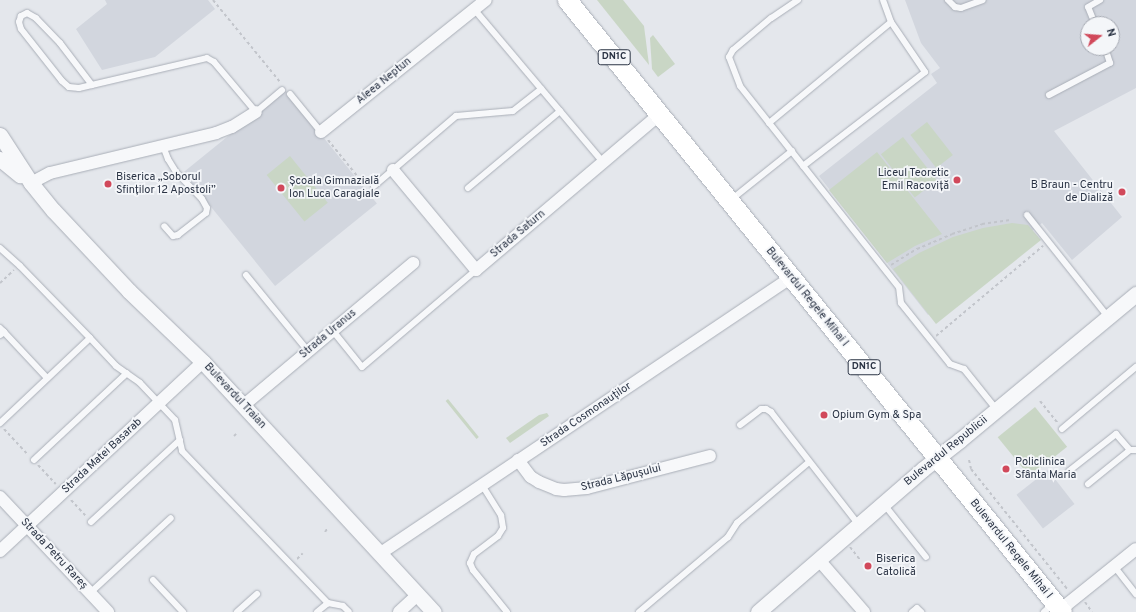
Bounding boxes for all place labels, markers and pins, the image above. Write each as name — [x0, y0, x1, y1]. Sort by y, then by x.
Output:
place label: Liceul Teoretic Emil Racoviță — [877, 167, 949, 193]
place label: Biserica „Soborul Sfinților 12 Apostoli” — [116, 171, 216, 197]
place label: Școala Gimnazială Ion Luca Caragiale — [289, 175, 380, 201]
marker: Liceul Teoretic Emil Racoviță — [952, 175, 962, 185]
marker: Biserica „Soborul Sfinților 12 Apostoli” — [103, 179, 113, 189]
place label: B Braun - Centru de Dializă — [1031, 179, 1113, 205]
marker: Școala Gimnazială Ion Luca Caragiale — [276, 183, 286, 193]
marker: B Braun - Centru de Dializă — [1116, 186, 1128, 198]
place label: Opium Gym & Spa — [832, 408, 921, 422]
marker: Opium Gym & Spa — [819, 410, 829, 420]
place label: Policlinica Sfânta Maria — [1015, 456, 1076, 482]
marker: Policlinica Sfânta Maria — [1000, 463, 1012, 475]
place label: Biserica Catolică — [876, 553, 916, 579]
marker: Biserica Catolică — [863, 561, 873, 571]

